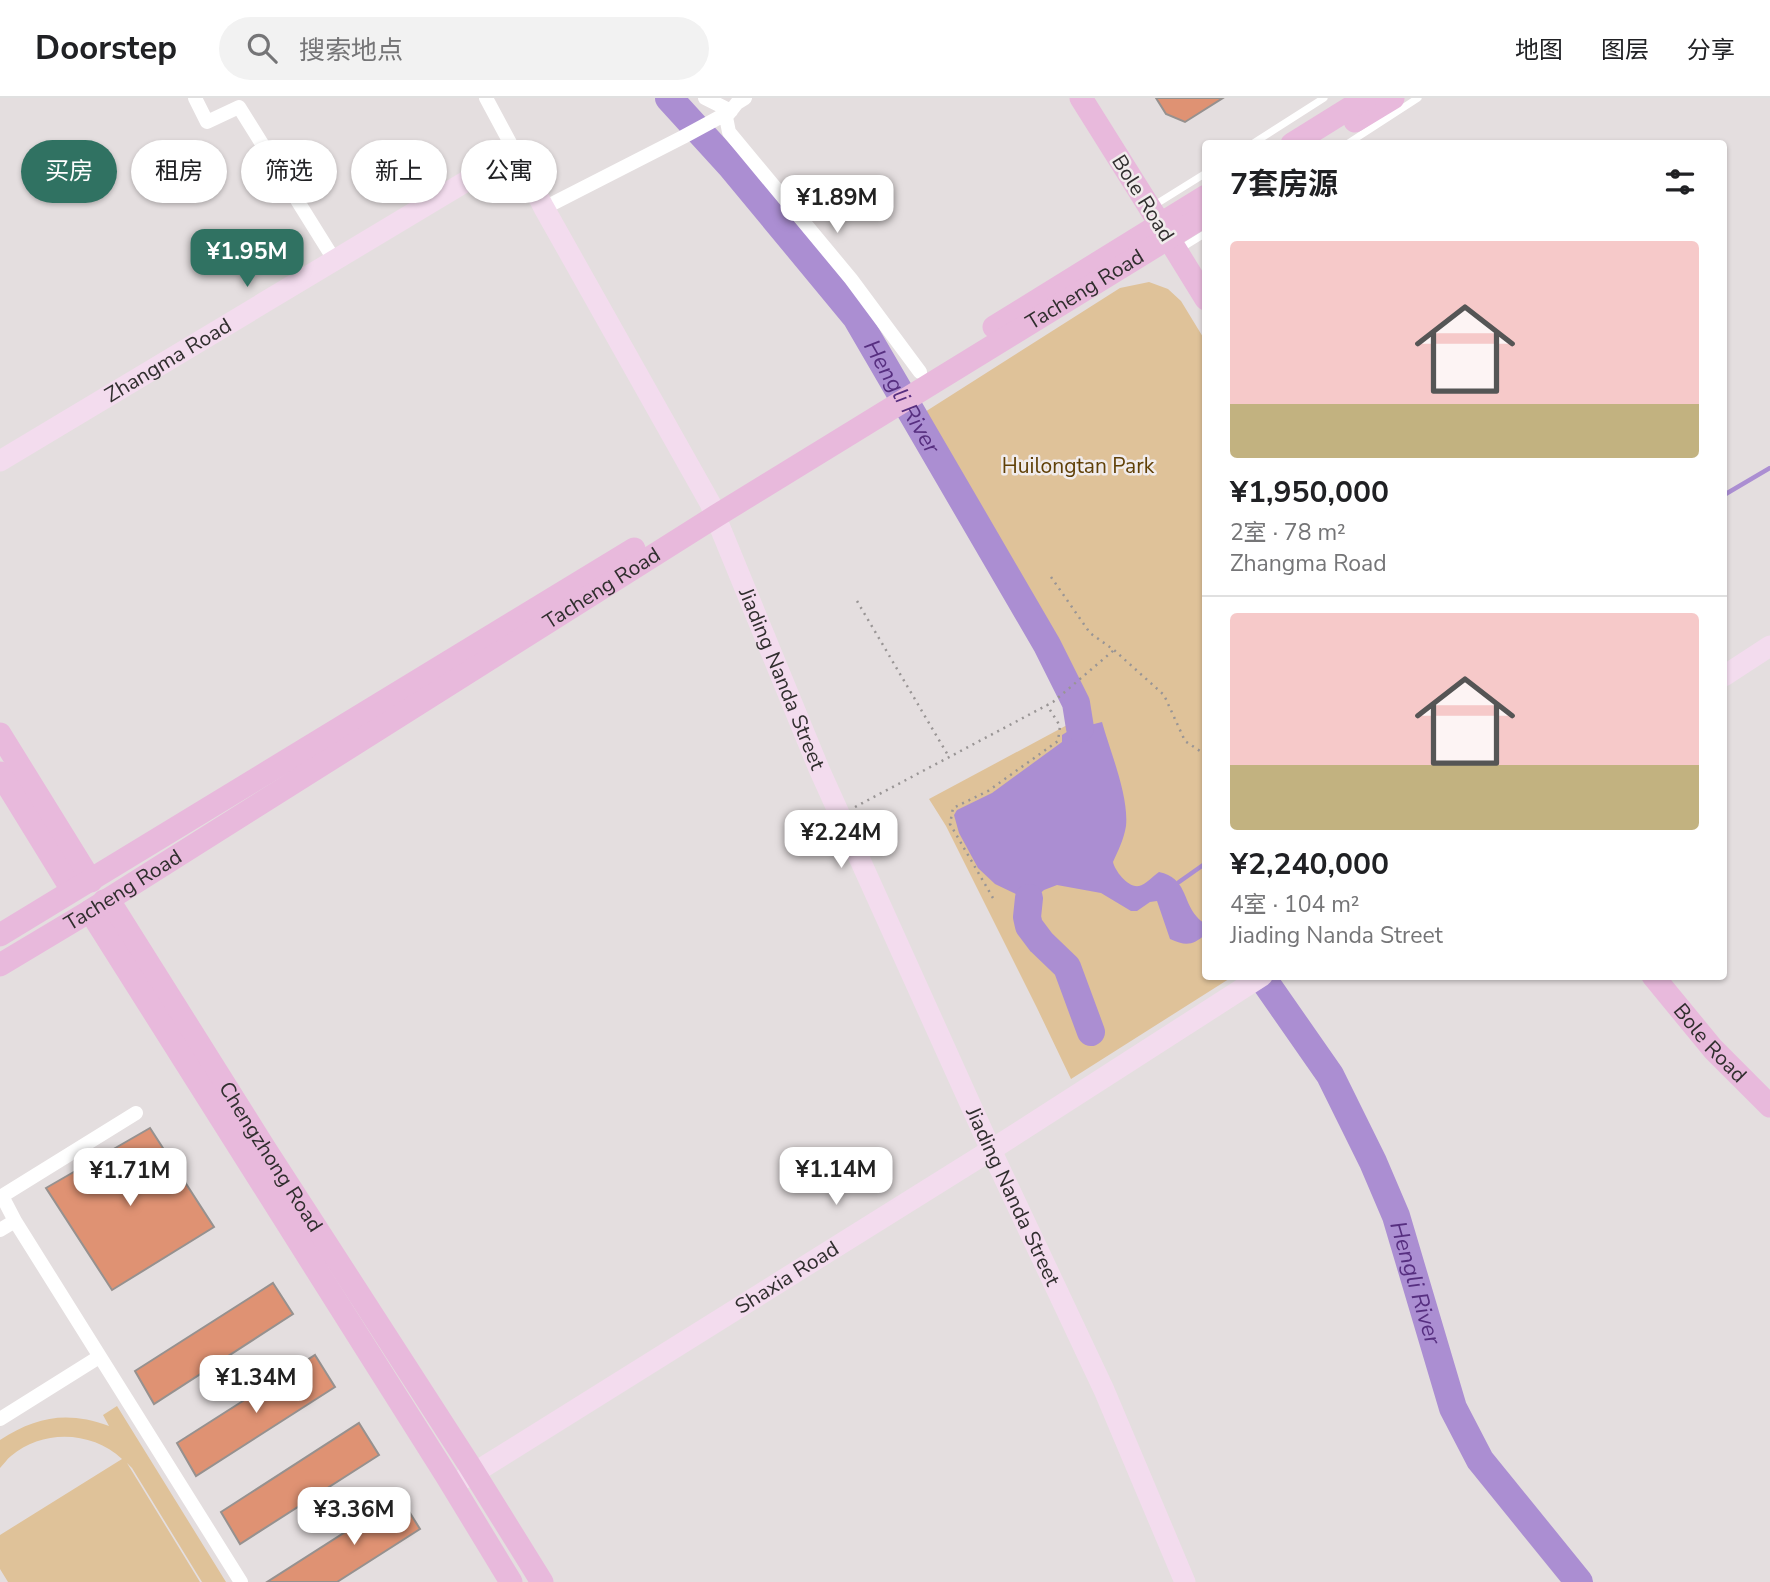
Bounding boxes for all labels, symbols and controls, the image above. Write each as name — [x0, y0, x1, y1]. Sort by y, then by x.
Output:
search box — [219, 17, 709, 80]
text: Doorstep — [35, 26, 177, 71]
icon: search — [243, 29, 281, 67]
text: 搜索地点 — [299, 33, 403, 68]
text: 地图 — [1515, 34, 1563, 66]
text: 图层 — [1601, 34, 1649, 66]
text: 分享 — [1687, 34, 1735, 66]
chip: 买房 — [21, 140, 117, 203]
chip: 租房 — [131, 140, 227, 203]
chip: 筛选 — [241, 140, 337, 203]
chip: 新上 — [351, 140, 447, 203]
chip: 公寓 — [461, 140, 557, 203]
street label: Bole Road — [1105, 149, 1181, 247]
icon: filters — [1661, 163, 1699, 201]
text: 7套房源 — [1230, 164, 1338, 205]
pin: ¥1.89M — [780, 176, 894, 235]
text: ¥1.89M — [797, 182, 877, 213]
pin: ¥1.95M — [190, 230, 304, 289]
text: ¥1.95M — [207, 236, 287, 267]
street label: Tacheng Road — [1021, 243, 1149, 336]
icon: home — [1402, 286, 1528, 412]
street label: Zhangma Road — [100, 311, 237, 409]
water label: Hengli River — [857, 334, 948, 460]
park label: Huilongtan Park — [1002, 452, 1155, 480]
text: ¥1,950,000 — [1230, 472, 1389, 513]
text: 2室 · 78 m² — [1230, 517, 1346, 548]
street label: Tacheng Road — [538, 541, 666, 636]
text: Zhangma Road — [1230, 548, 1387, 579]
street label: Jiading Nanda Street — [732, 583, 832, 775]
icon: home — [1402, 658, 1528, 784]
pin: ¥2.24M — [784, 810, 898, 870]
text: ¥2.24M — [801, 817, 881, 848]
street label: Tacheng Road — [59, 843, 187, 937]
text: ¥2,240,000 — [1230, 844, 1389, 885]
text: 4室 · 104 m² — [1230, 889, 1360, 920]
text: Jiading Nanda Street — [1230, 920, 1443, 951]
street label: Bole Road — [1667, 997, 1753, 1089]
street label: Chengzhong Road — [212, 1076, 329, 1237]
street label: Jiading Nanda Street — [959, 1102, 1067, 1291]
pin: ¥1.71M — [73, 1148, 187, 1208]
pin: ¥1.14M — [779, 1148, 893, 1207]
text: ¥1.14M — [796, 1154, 876, 1185]
text: ¥1.71M — [90, 1155, 170, 1186]
water label: Hengli River — [1383, 1217, 1449, 1349]
street label: Shaxia Road — [730, 1235, 844, 1320]
pin: ¥1.34M — [199, 1356, 313, 1415]
text: ¥1.34M — [216, 1362, 296, 1393]
pin: ¥3.36M — [297, 1488, 411, 1547]
text: ¥3.36M — [314, 1494, 394, 1525]

